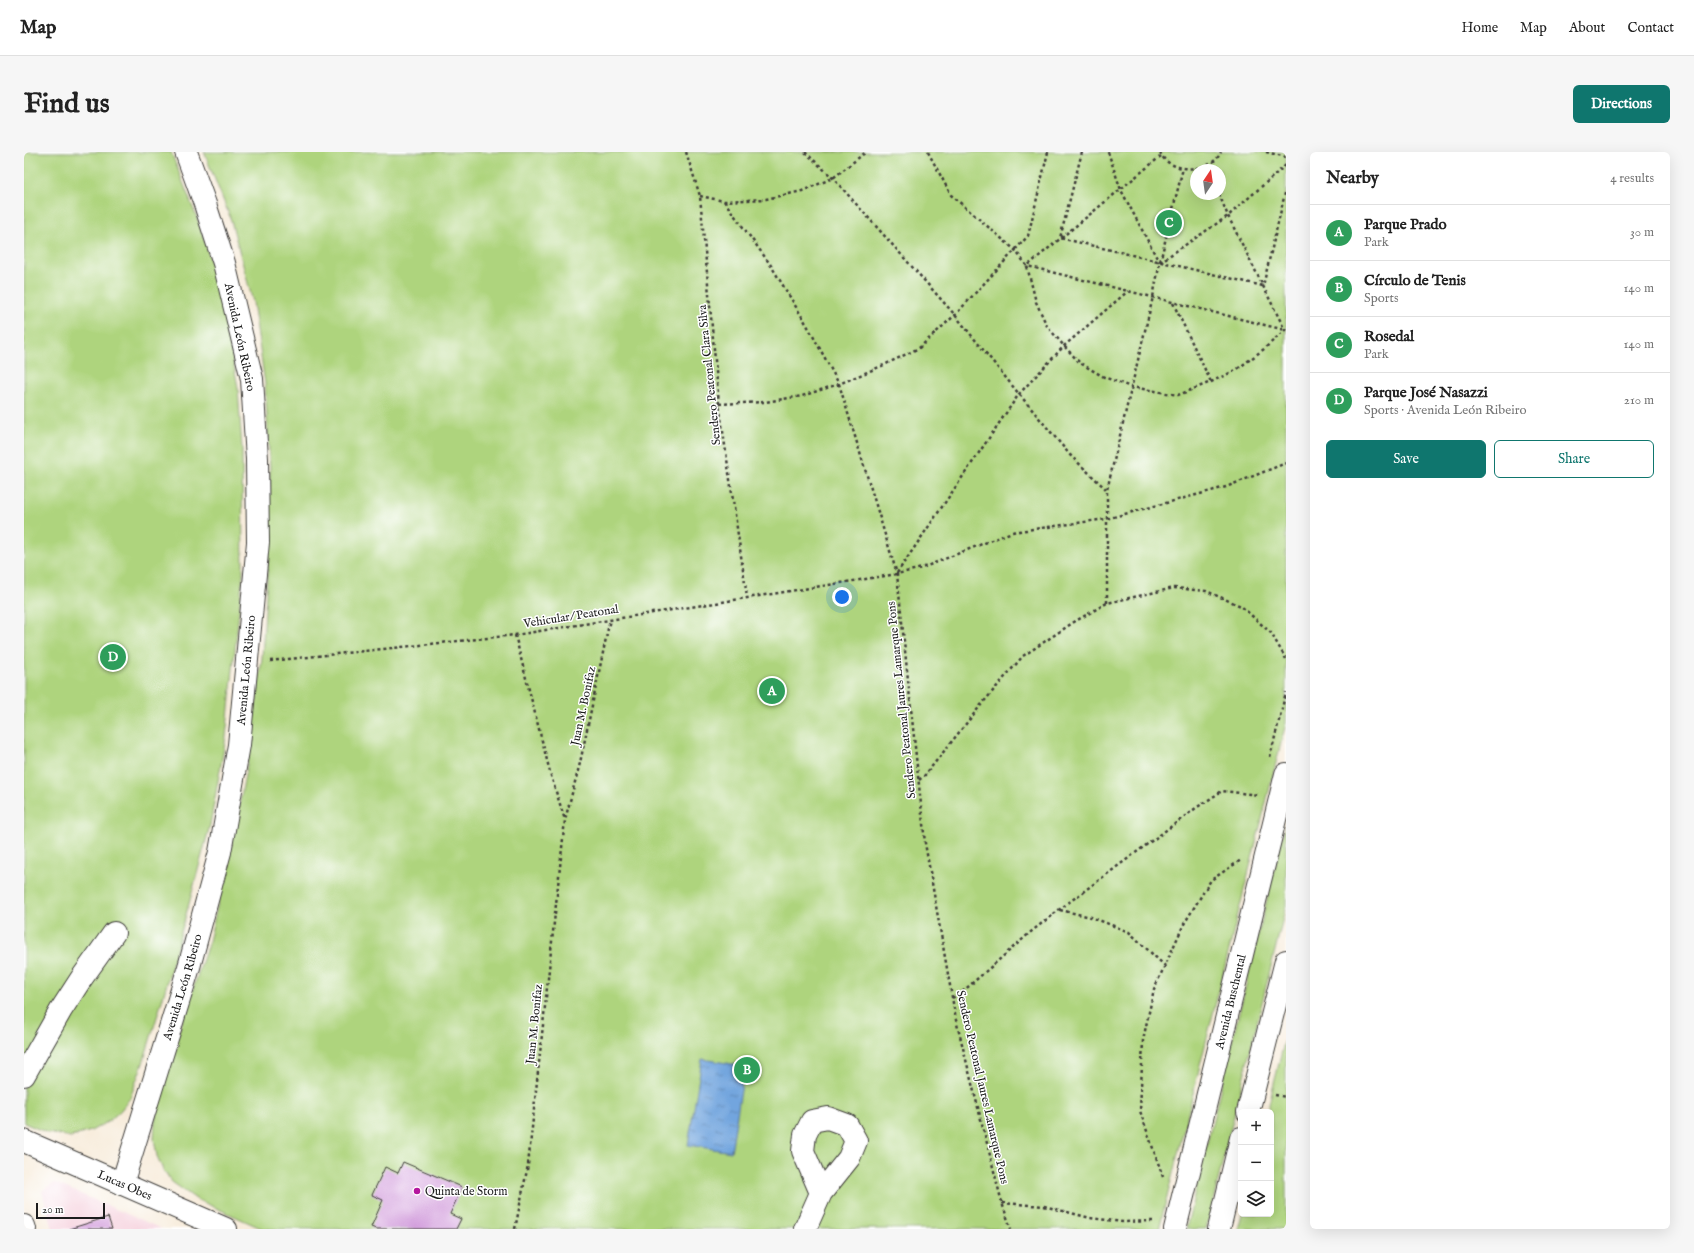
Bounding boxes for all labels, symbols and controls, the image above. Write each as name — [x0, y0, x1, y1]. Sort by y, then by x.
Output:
text: Map — [20, 16, 56, 40]
text: Home — [1462, 19, 1498, 37]
text: Map — [1520, 19, 1547, 37]
text: About — [1569, 19, 1605, 37]
text: Contact — [1627, 19, 1674, 37]
button: Directions — [1573, 85, 1670, 123]
text: Find us — [24, 87, 110, 122]
north arrow — [1190, 164, 1226, 200]
text: Nearby — [1326, 168, 1379, 189]
text: 4 results — [1610, 170, 1654, 187]
pin: C — [1156, 208, 1182, 238]
text: Parque Prado — [1364, 215, 1447, 234]
text: A — [1335, 224, 1343, 241]
text: 30 m — [1630, 224, 1654, 241]
text: Park — [1364, 234, 1389, 251]
text: Círculo de Tenis — [1364, 271, 1466, 290]
text: B — [1335, 280, 1343, 297]
text: 140 m — [1624, 280, 1654, 297]
street label: Avenida León Ribeiro — [221, 281, 258, 393]
text: Sports — [1364, 290, 1399, 307]
street label: Sendero Peatonal Clara Silva — [695, 303, 724, 446]
text: Rosedal — [1364, 327, 1414, 346]
text: C — [1334, 336, 1344, 353]
text: 140 m — [1624, 336, 1654, 353]
text: Park — [1364, 346, 1389, 363]
text: Parque José Nasazzi — [1364, 383, 1488, 402]
text: D — [1334, 392, 1344, 409]
text: 210 m — [1624, 392, 1654, 409]
text: Sports · Avenida León Ribeiro — [1364, 402, 1526, 419]
button: Save — [1326, 440, 1486, 478]
button: Share — [1494, 440, 1654, 478]
your location — [832, 587, 852, 607]
street label: Sendero Peatonal Jaures Lamarque Pons — [884, 600, 920, 799]
street label: Vehicular/ Peatonal — [521, 601, 620, 632]
street label: Avenida León Ribeiro — [234, 614, 259, 727]
pin: D — [100, 642, 126, 672]
street label: Juan M. Bonifaz — [567, 665, 600, 749]
pin: A — [759, 676, 785, 706]
street label: Avenida León Ribeiro — [160, 932, 206, 1043]
street label: Avenida Buschental — [1212, 952, 1250, 1052]
street label: Juan M. Bonifaz — [523, 983, 547, 1067]
street label: Sendero Peatonal Jaures Lamarque Pons — [952, 989, 1012, 1186]
pin: B — [734, 1055, 760, 1085]
map controls — [1238, 1109, 1274, 1217]
button: + — [1238, 1109, 1274, 1145]
button: − — [1238, 1145, 1274, 1181]
street label: Lucas Obes — [95, 1167, 154, 1204]
button: layers — [1238, 1181, 1274, 1217]
place label: Quinta de Storm — [425, 1184, 507, 1199]
marker: Quinta de Storm — [412, 1186, 422, 1196]
scale bar — [36, 1201, 105, 1220]
text: 20 m — [42, 1203, 63, 1217]

